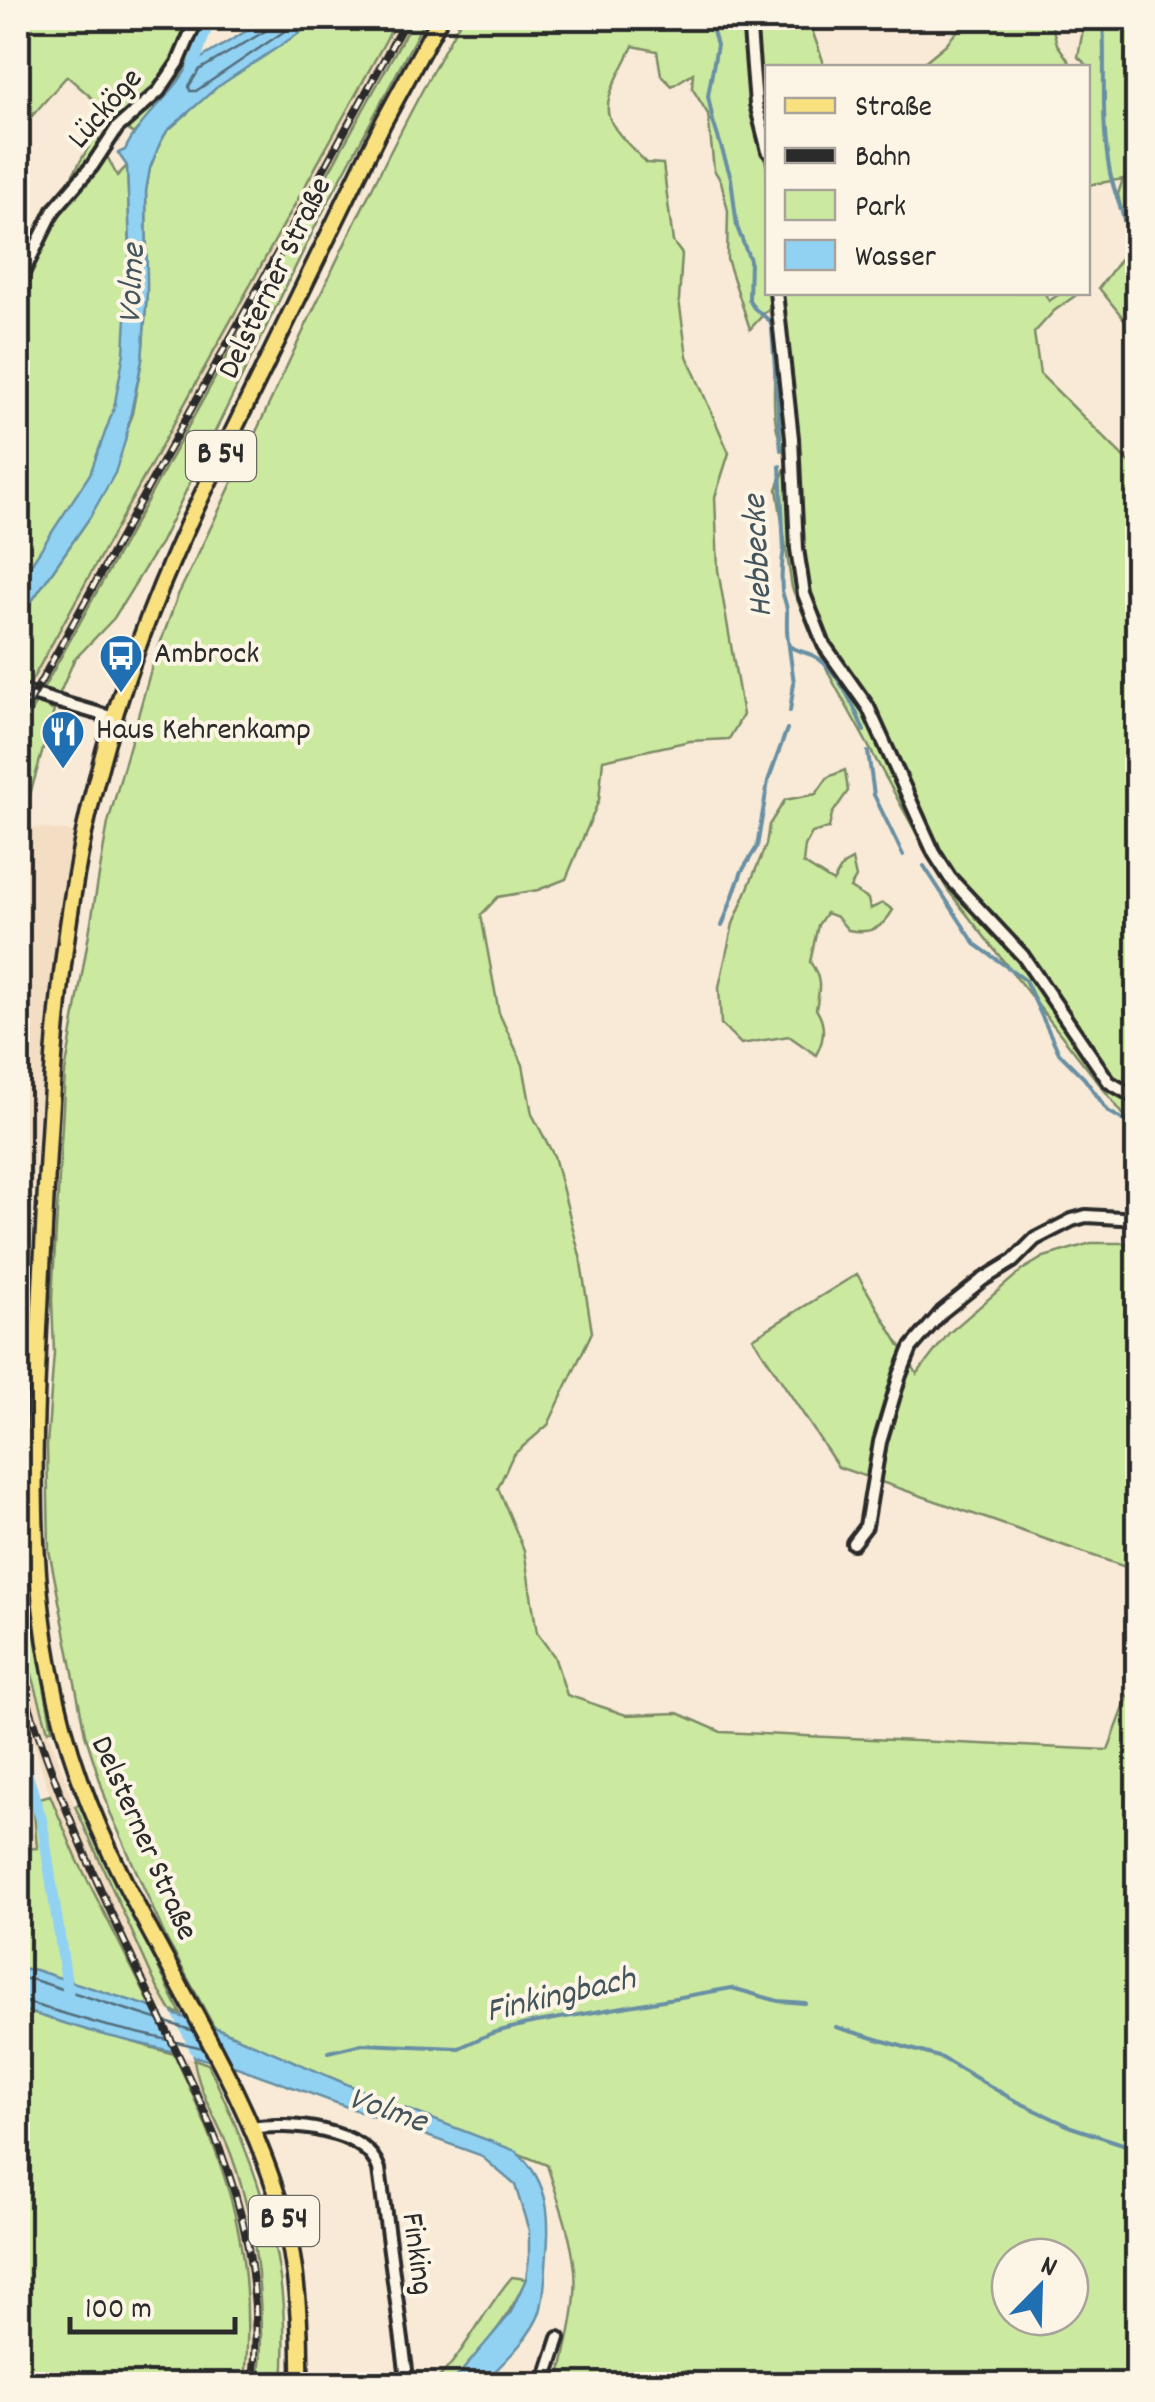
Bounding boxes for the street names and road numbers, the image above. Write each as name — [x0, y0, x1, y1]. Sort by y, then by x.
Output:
street label: Lücköge — [58, 59, 156, 161]
street label: Delsterner Straße — [208, 170, 346, 388]
road number: B 54 — [186, 431, 256, 481]
street label: Delsterner Straße — [76, 1729, 208, 1949]
road number: B 54 — [249, 2196, 319, 2246]
street label: Finking — [386, 2210, 444, 2298]

